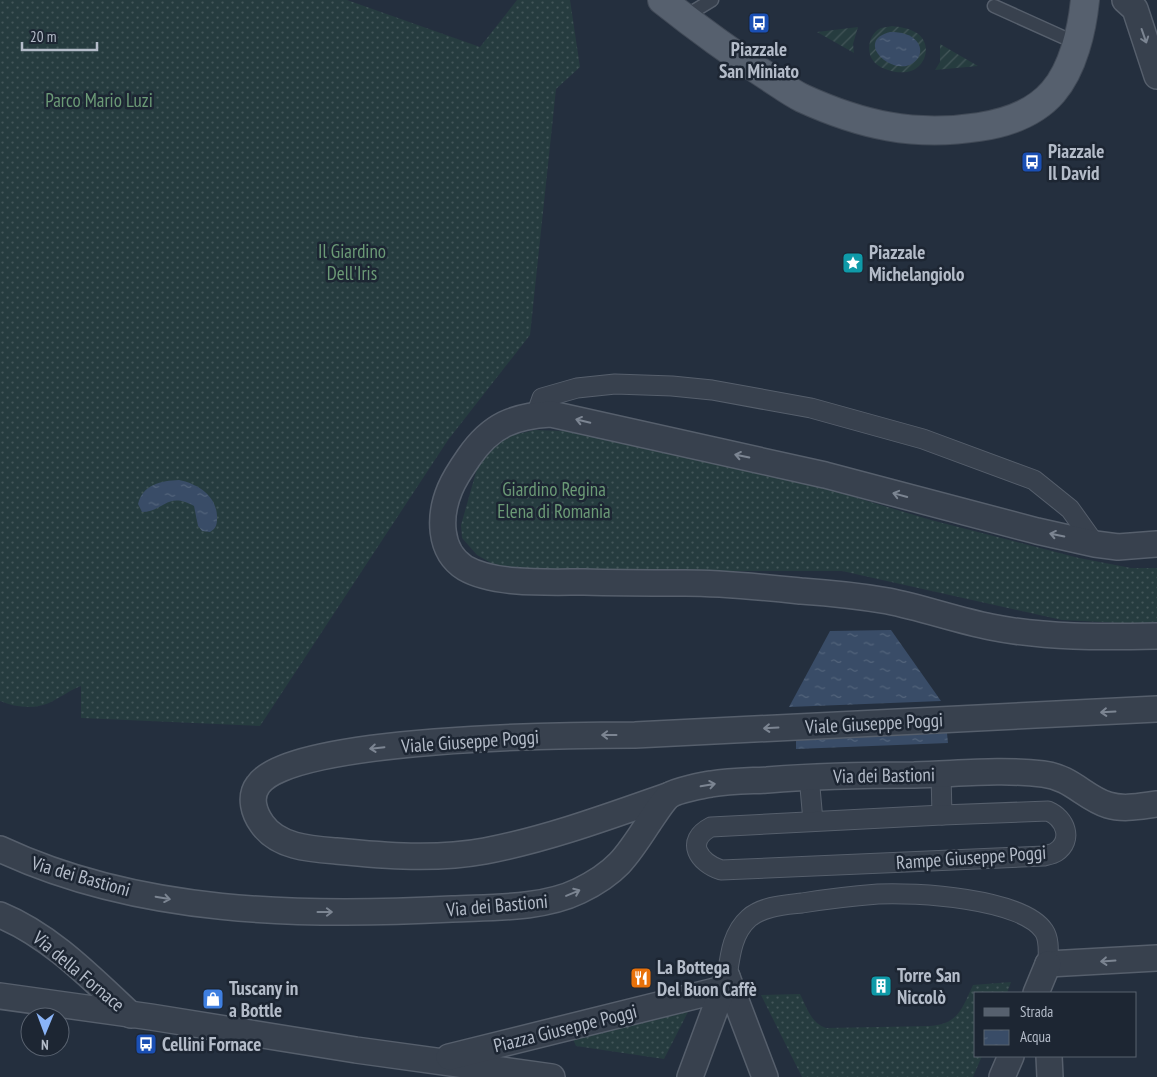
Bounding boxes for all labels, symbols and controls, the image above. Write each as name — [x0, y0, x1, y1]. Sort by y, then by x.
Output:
bus stop icon: Piazzale San Miniato — [747, 11, 771, 35]
scale bar — [22, 20, 98, 52]
text: 20 m — [30, 27, 56, 46]
one-way arrow — [1140, 28, 1149, 43]
place label: Piazzale San Miniato — [719, 37, 799, 83]
park label: Parco Mario Luzi — [45, 88, 153, 112]
place label: Piazzale Il David — [1048, 139, 1104, 185]
bus stop icon: Piazzale Il David — [1020, 150, 1044, 174]
park label: Il Giardino Dell'Iris — [318, 239, 386, 285]
place label: Piazzale Michelangiolo — [869, 240, 964, 286]
place icon: Piazzale Michelangiolo — [841, 251, 865, 275]
one-way arrow — [576, 416, 592, 425]
one-way arrow — [734, 451, 750, 460]
park label: Giardino Regina Elena di Romania — [497, 477, 611, 523]
one-way arrow — [892, 489, 908, 499]
one-way arrow — [1049, 530, 1065, 539]
street label: Viale Giuseppe Poggi — [803, 707, 944, 739]
one-way arrow — [1101, 707, 1117, 716]
street label: Viale Giuseppe Poggi — [399, 724, 540, 758]
one-way arrow — [763, 724, 779, 733]
one-way arrow — [601, 730, 618, 740]
one-way arrow — [369, 743, 385, 753]
street label: Via dei Bastioni — [832, 762, 935, 788]
one-way arrow — [699, 779, 715, 789]
street label: Rampe Giuseppe Poggi — [895, 840, 1047, 874]
street label: Via dei Bastioni — [28, 850, 133, 902]
one-way arrow — [565, 888, 580, 898]
street label: Via dei Bastioni — [444, 889, 549, 921]
one-way arrow — [155, 893, 171, 903]
one-way arrow — [316, 907, 333, 917]
street label: Via della Fornace — [27, 925, 130, 1016]
place label: La Bottega Del Buon Caffè — [657, 955, 757, 1001]
one-way arrow — [1101, 957, 1117, 966]
place label: Torre San Niccolò — [897, 963, 960, 1009]
restaurant icon: La Bottega Del Buon Caffè — [629, 966, 653, 990]
building icon: Torre San Niccolò — [869, 974, 893, 998]
place label: Tuscany in a Bottle — [229, 976, 298, 1022]
shop icon: Tuscany in a Bottle — [201, 987, 225, 1011]
legend — [974, 992, 1137, 1057]
street label: Piazza Giuseppe Poggi — [491, 999, 639, 1057]
text: Strada — [1020, 1002, 1053, 1021]
north arrow — [20, 1007, 70, 1057]
text: Acqua — [1020, 1027, 1051, 1046]
bus stop icon: Cellini Fornace — [134, 1032, 158, 1056]
place label: Cellini Fornace — [162, 1032, 261, 1056]
text: N — [41, 1036, 49, 1054]

